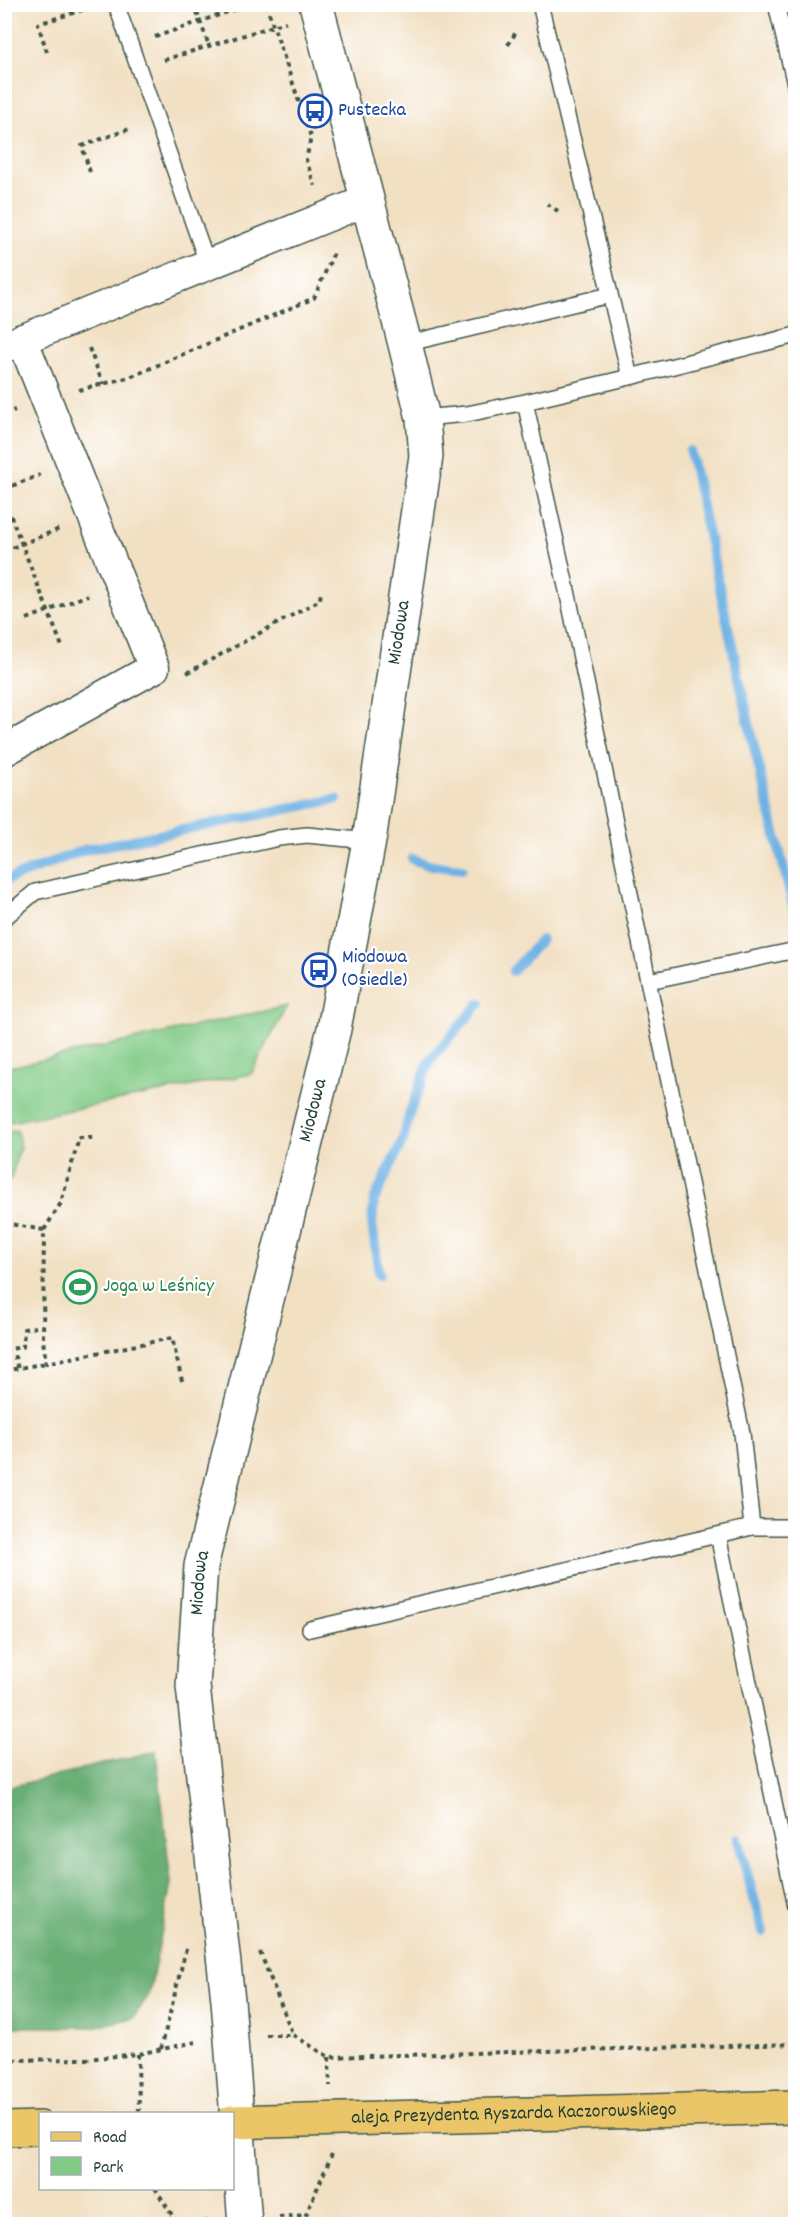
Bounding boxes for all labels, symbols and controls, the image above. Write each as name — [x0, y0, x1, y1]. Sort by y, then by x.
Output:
bus stop icon: Pustecka — [297, 93, 333, 129]
place label: Pustecka — [338, 97, 407, 125]
street label: Miodowa — [381, 598, 419, 667]
place label: Miodowa (Osiedle) — [342, 944, 407, 995]
bus stop icon: Miodowa (Osiedle) — [301, 952, 337, 988]
street label: Miodowa — [292, 1075, 335, 1145]
sports icon: Joga w Leśnicy — [62, 1269, 98, 1305]
place label: Joga w Leśnicy — [103, 1273, 215, 1301]
street label: Miodowa — [184, 1547, 218, 1616]
street label: aleja Prezydenta Ryszarda Kaczorowskiego — [351, 2096, 677, 2133]
legend — [39, 2112, 234, 2190]
text: Road — [93, 2126, 127, 2151]
text: Park — [93, 2156, 124, 2181]

